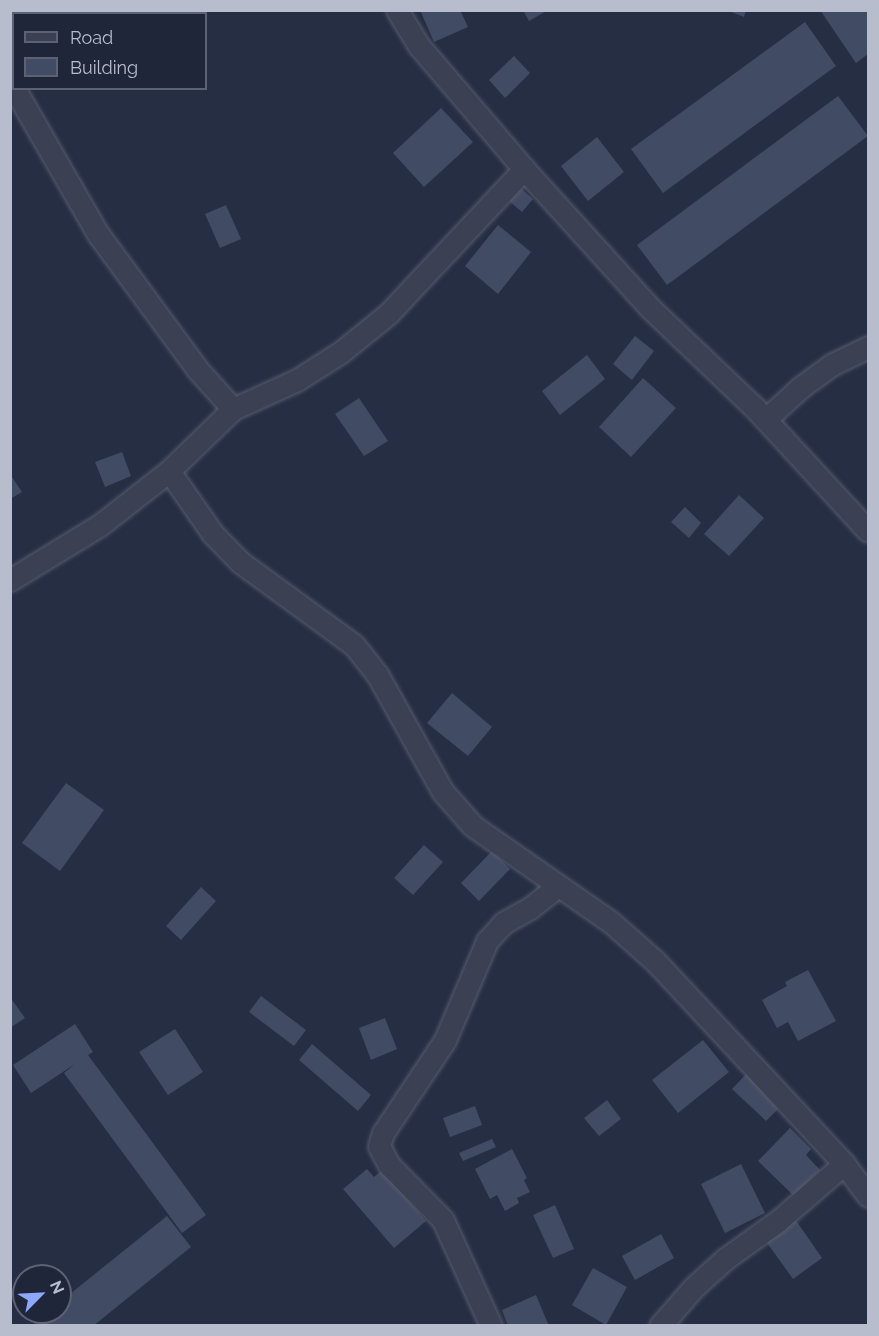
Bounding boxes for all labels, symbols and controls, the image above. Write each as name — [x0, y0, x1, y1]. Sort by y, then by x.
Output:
legend — [12, 12, 207, 90]
text: Road — [70, 27, 113, 48]
text: Building — [70, 57, 138, 78]
north arrow — [12, 1264, 72, 1324]
text: N — [46, 1278, 68, 1297]

